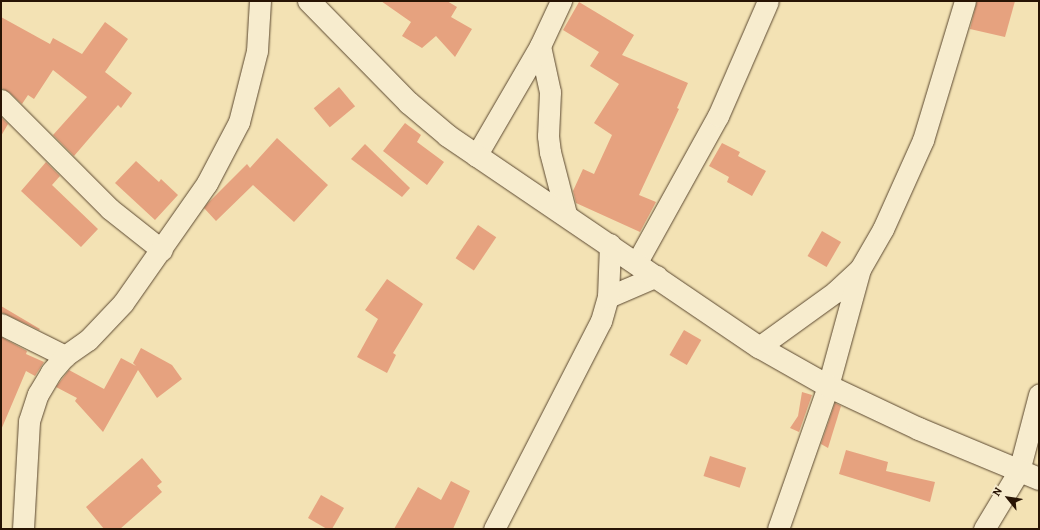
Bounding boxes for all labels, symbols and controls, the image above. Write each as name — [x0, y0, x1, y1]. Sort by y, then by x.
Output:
north arrow — [988, 478, 1028, 518]
text: N — [989, 485, 1006, 499]

